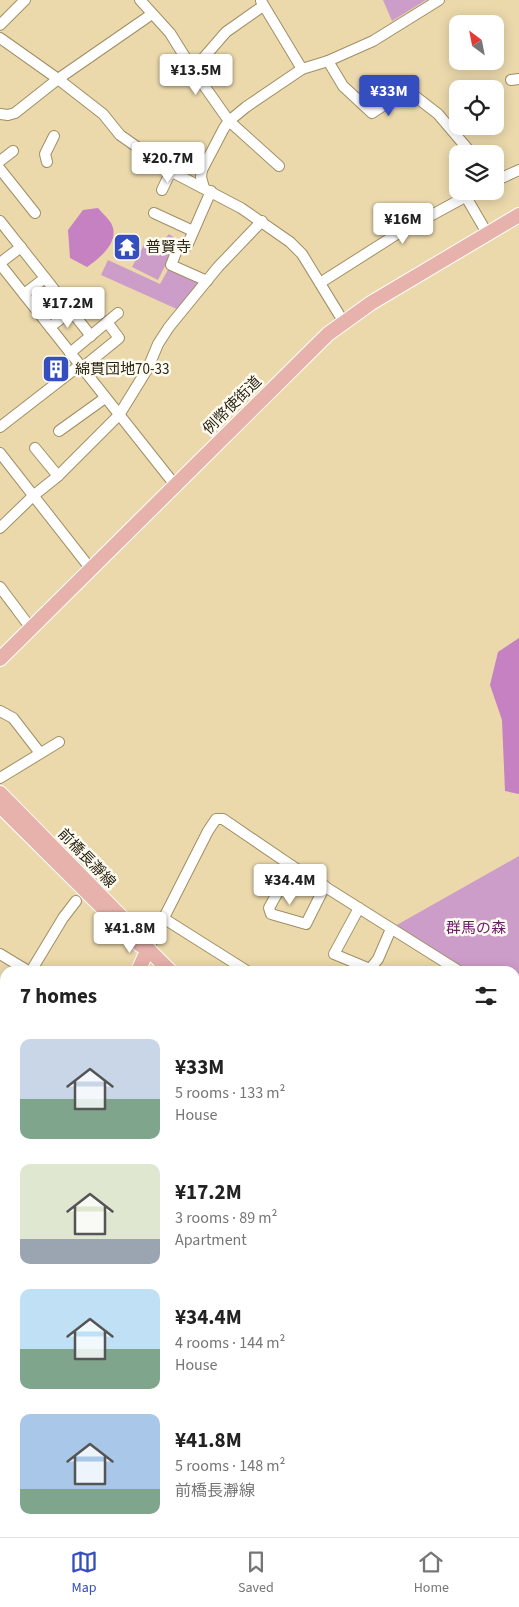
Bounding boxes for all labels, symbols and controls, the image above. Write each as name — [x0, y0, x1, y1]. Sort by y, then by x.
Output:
north arrow — [449, 15, 504, 70]
map controls — [449, 15, 504, 200]
pin: ¥13.5M — [155, 54, 237, 96]
text: ¥13.5M — [171, 59, 221, 81]
pin: ¥33M — [359, 74, 419, 117]
text: ¥33M — [370, 80, 408, 102]
button: locate — [449, 80, 504, 135]
pin: ¥20.7M — [127, 142, 209, 184]
button: layers — [449, 145, 504, 200]
text: ¥20.7M — [143, 147, 193, 169]
pin: ¥16M — [373, 202, 433, 245]
text: ¥16M — [384, 208, 422, 230]
temple icon: 普賢寺 — [112, 232, 142, 262]
place label: 普賢寺 — [146, 237, 191, 258]
pin: ¥17.2M — [27, 286, 109, 329]
text: ¥17.2M — [43, 292, 93, 314]
building icon: 綿貫団地70-33 — [41, 354, 71, 384]
place label: 綿貫団地70-33 — [75, 359, 170, 380]
street label: 例幣使街道 — [198, 371, 266, 439]
street label: 前橋長瀞線 — [53, 824, 120, 893]
pin: ¥34.4M — [249, 864, 331, 906]
text: ¥34.4M — [265, 869, 315, 891]
pin: ¥41.8M — [89, 912, 171, 954]
text: ¥41.8M — [105, 917, 155, 939]
park label: 群馬の森 — [446, 918, 506, 939]
text: 7 homes — [20, 981, 97, 1011]
icon: filters — [472, 982, 500, 1010]
text: ¥33M — [175, 1052, 224, 1082]
icon: home — [60, 1059, 120, 1119]
text: 5 rooms · 133 m² — [175, 1082, 285, 1104]
text: House — [175, 1104, 217, 1126]
text: ¥17.2M — [175, 1177, 242, 1207]
icon: home — [60, 1184, 120, 1244]
text: 3 rooms · 89 m² — [175, 1207, 277, 1229]
text: Apartment — [175, 1229, 247, 1251]
text: ¥34.4M — [175, 1302, 242, 1332]
icon: home — [60, 1309, 120, 1369]
text: 4 rooms · 144 m² — [175, 1332, 285, 1354]
text: House — [175, 1354, 217, 1376]
text: ¥41.8M — [175, 1425, 242, 1455]
icon: home — [60, 1434, 120, 1494]
text: 5 rooms · 148 m² — [175, 1455, 285, 1477]
text: 前橋長瀞線 — [175, 1480, 255, 1502]
tab: Map — [70, 1548, 98, 1598]
tab: Saved — [238, 1548, 274, 1598]
tab: Home — [414, 1548, 449, 1598]

